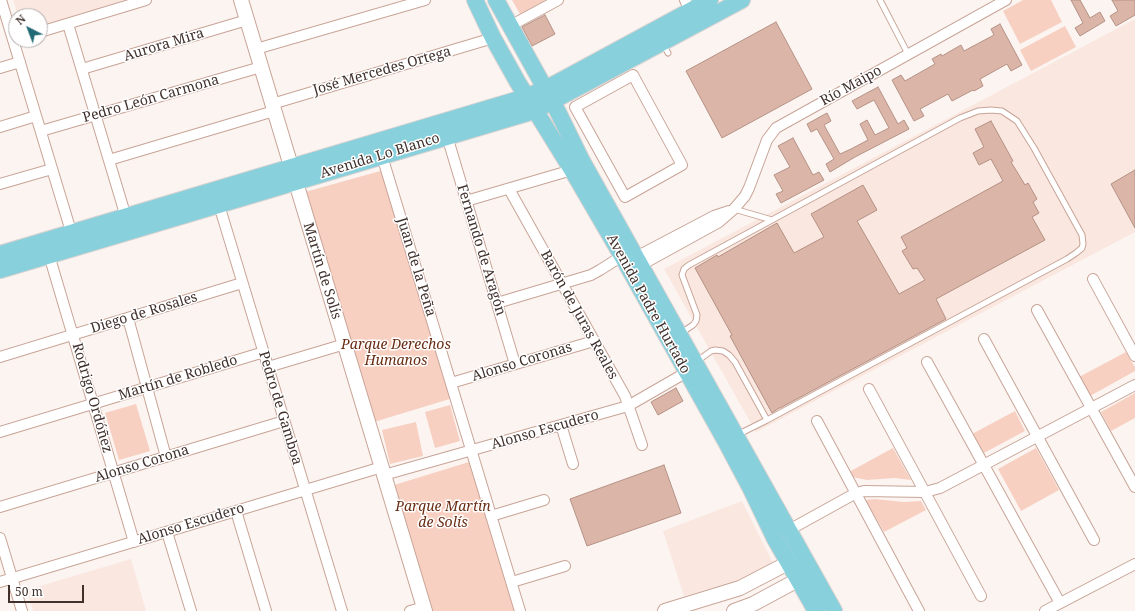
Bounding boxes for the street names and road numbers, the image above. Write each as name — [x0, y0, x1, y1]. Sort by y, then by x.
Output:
street label: Aurora Mira — [122, 25, 206, 65]
street label: José Mercedes Ortega — [311, 43, 453, 99]
street label: Río Maipo — [817, 62, 885, 110]
street label: Pedro León Carmona — [81, 71, 221, 127]
street label: Avenida Lo Blanco — [318, 130, 442, 182]
street label: Fernando de Aragón — [453, 182, 509, 318]
street label: Juan de la Peña — [393, 215, 439, 319]
street label: Martín de Solís — [299, 221, 345, 321]
street label: Avenida Padre Hurtado — [603, 231, 693, 377]
street label: Barón de Juras Reales — [537, 248, 621, 382]
street label: Diego de Rosales — [89, 289, 199, 337]
street label: Alonso Coronas — [470, 339, 574, 385]
street label: Rodrigo Ordóñez — [68, 341, 116, 455]
street label: Pedro de Gamboa — [255, 349, 305, 467]
street label: Martín de Robledo — [116, 352, 240, 404]
street label: Alonso Escudero — [489, 407, 601, 453]
street label: Alonso Corona — [93, 442, 191, 486]
street label: Alonso Escudero — [136, 500, 246, 548]

